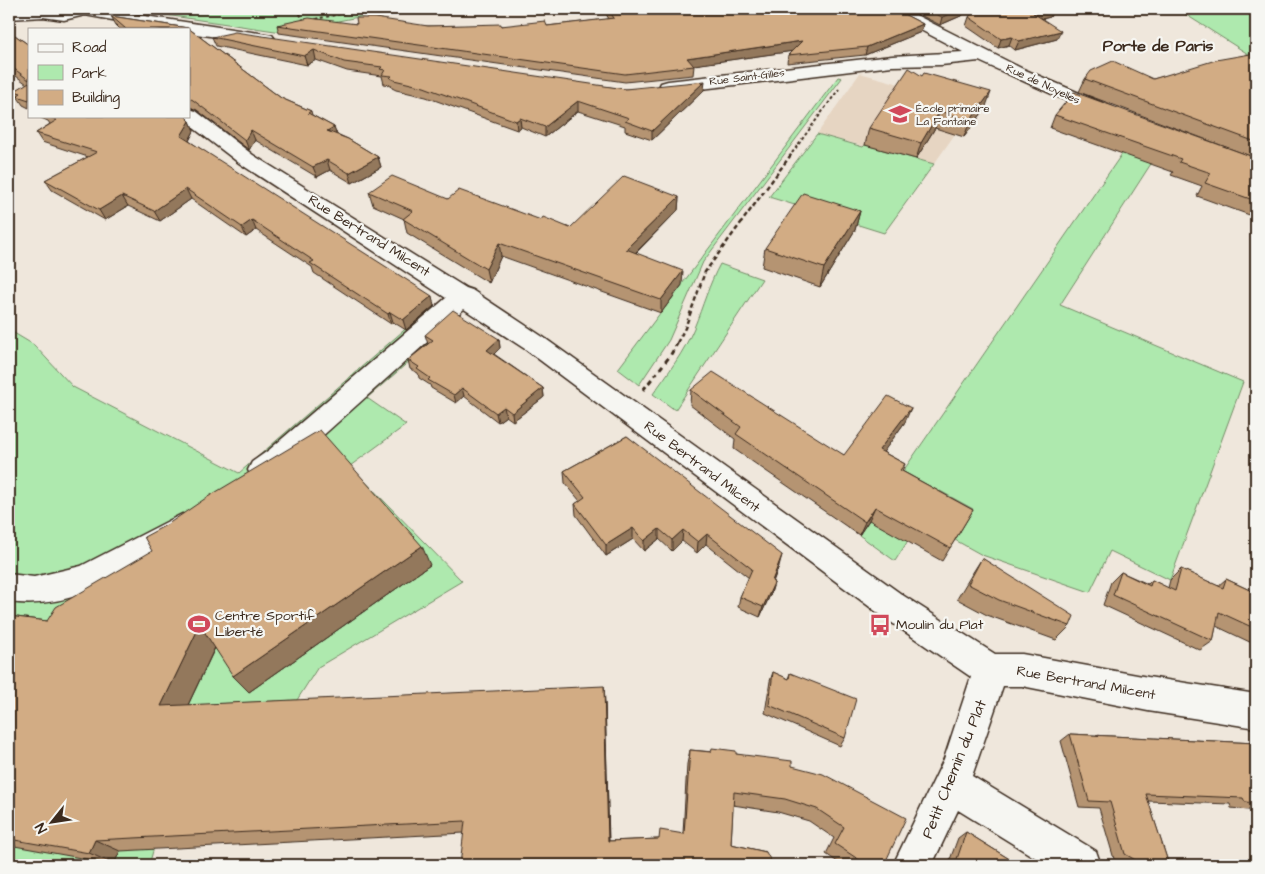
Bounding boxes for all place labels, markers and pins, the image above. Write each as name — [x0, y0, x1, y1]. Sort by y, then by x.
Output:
school or university icon: École primaire La Fontaine — [887, 101, 913, 127]
place label: École primaire La Fontaine — [916, 101, 989, 129]
place label: Centre Sportif Liberté — [215, 606, 315, 642]
sports icon: Centre Sportif Liberté — [186, 611, 212, 637]
bus stop icon: Moulin du Plat — [867, 612, 893, 638]
place label: Moulin du Plat — [896, 615, 984, 635]

